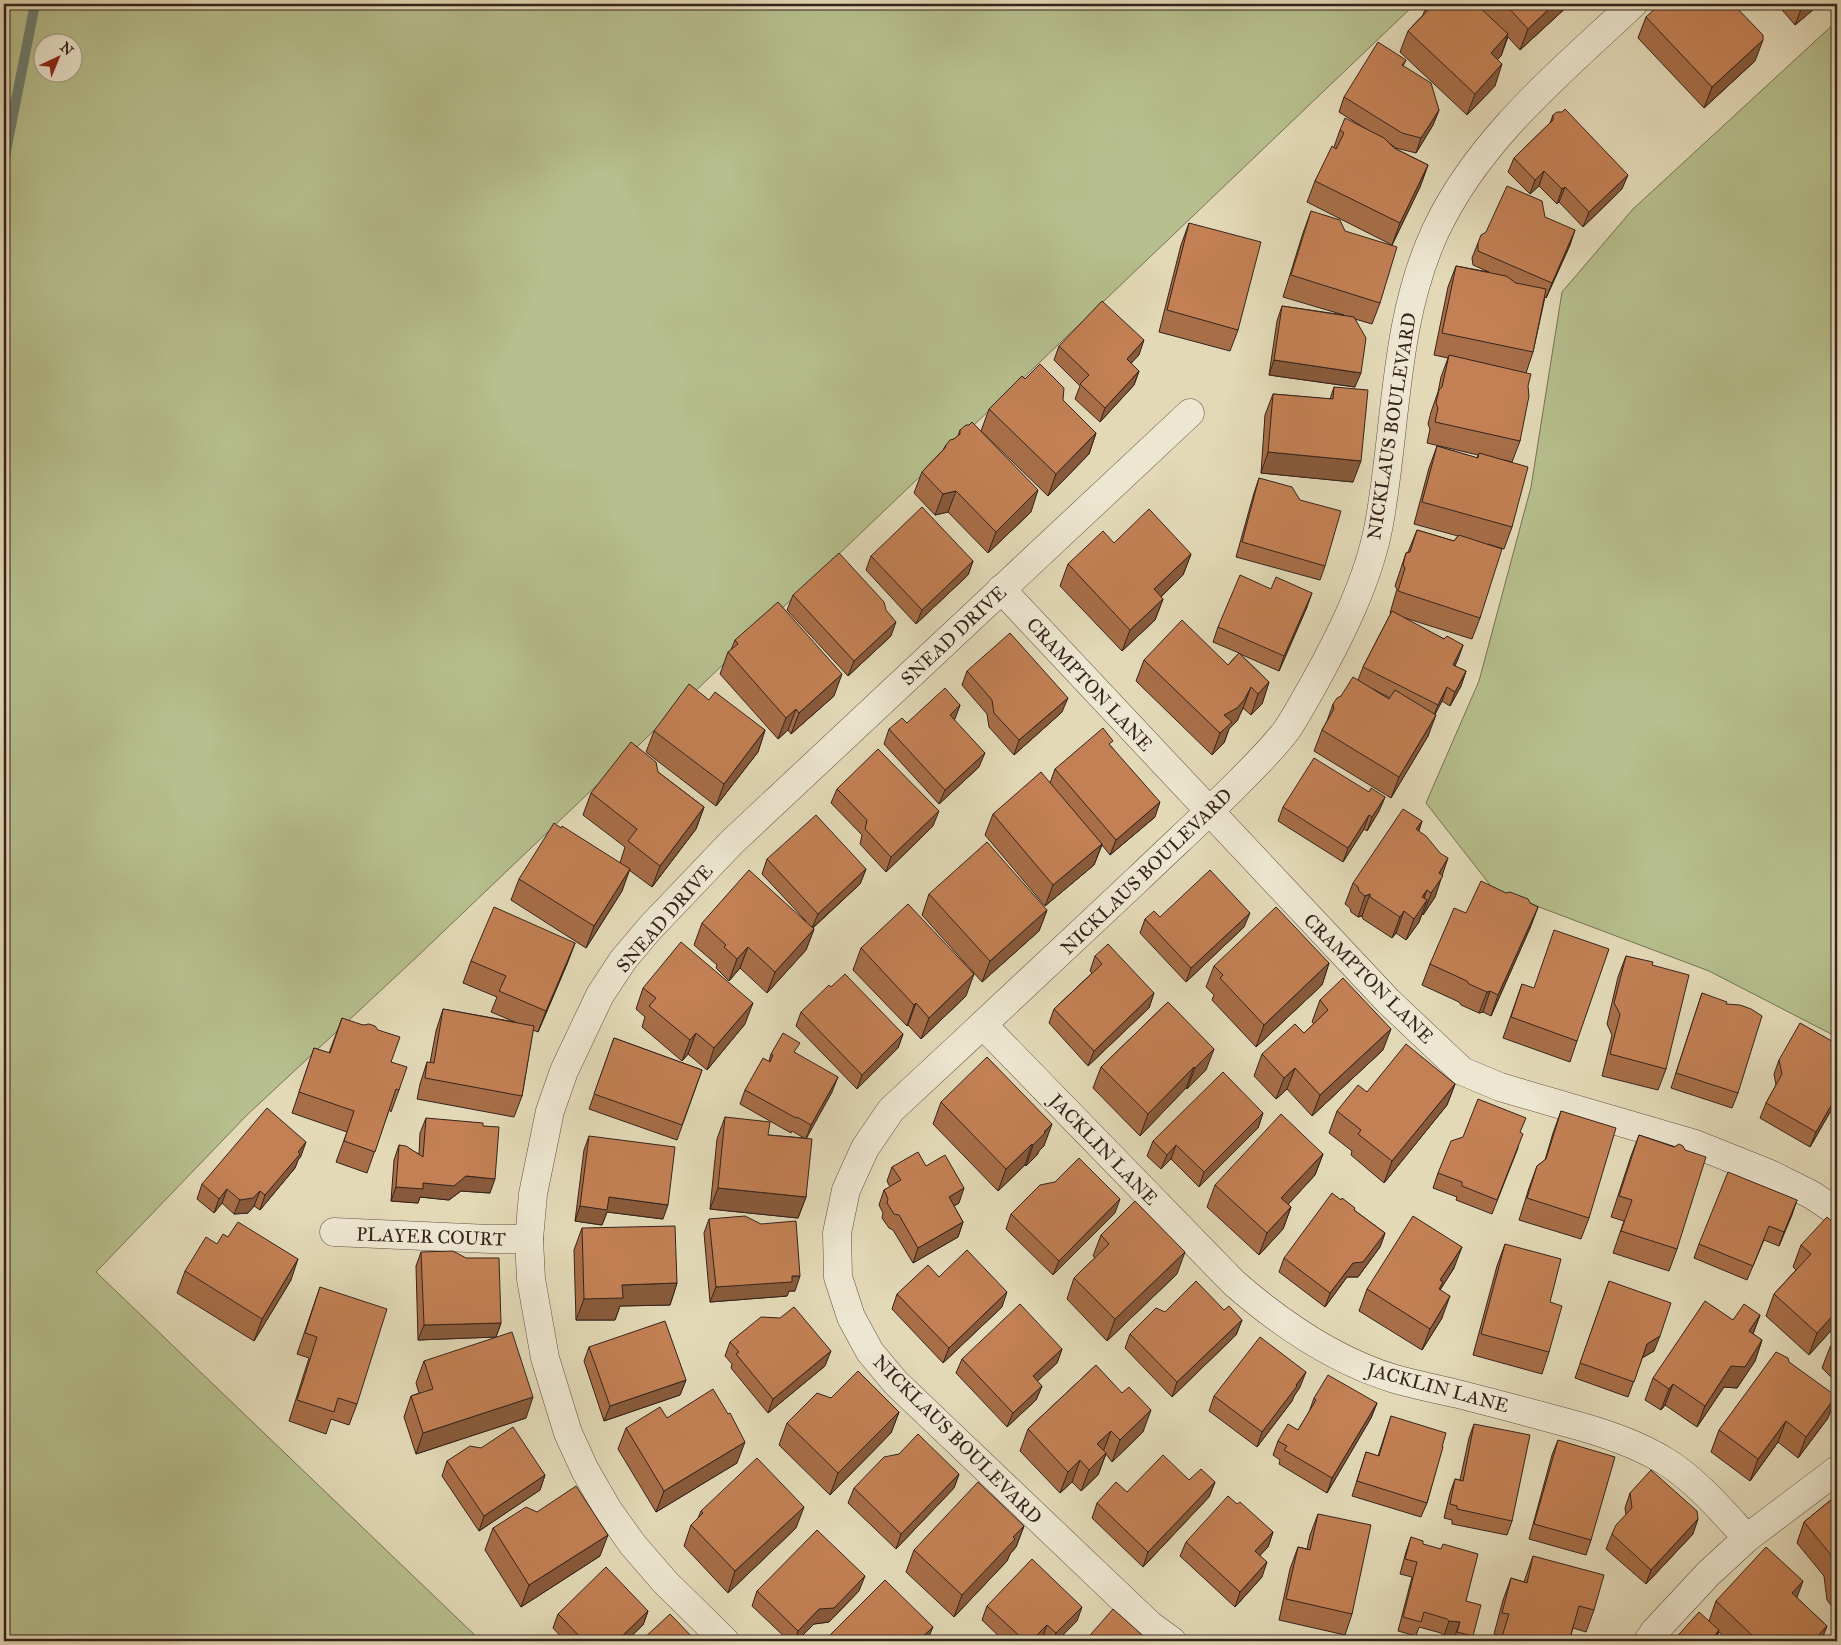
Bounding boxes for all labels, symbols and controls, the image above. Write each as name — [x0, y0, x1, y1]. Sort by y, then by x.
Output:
north arrow — [32, 32, 82, 82]
text: N — [57, 39, 77, 59]
street label: NICKLAUS BOULEVARD — [1362, 311, 1421, 541]
street label: SNEAD DRIVE — [896, 580, 1011, 690]
street label: CRAMPTON LANE — [1022, 613, 1158, 756]
street label: NICKLAUS BOULEVARD — [1056, 783, 1237, 959]
street label: SNEAD DRIVE — [611, 859, 718, 977]
street label: CRAMPTON LANE — [1299, 909, 1439, 1048]
street label: JACKLIN LANE — [1043, 1087, 1163, 1211]
street label: PLAYER COURT — [356, 1222, 506, 1251]
street label: NICKLAUS BOULEVARD — [868, 1350, 1047, 1529]
street label: JACKLIN LANE — [1362, 1357, 1512, 1419]

